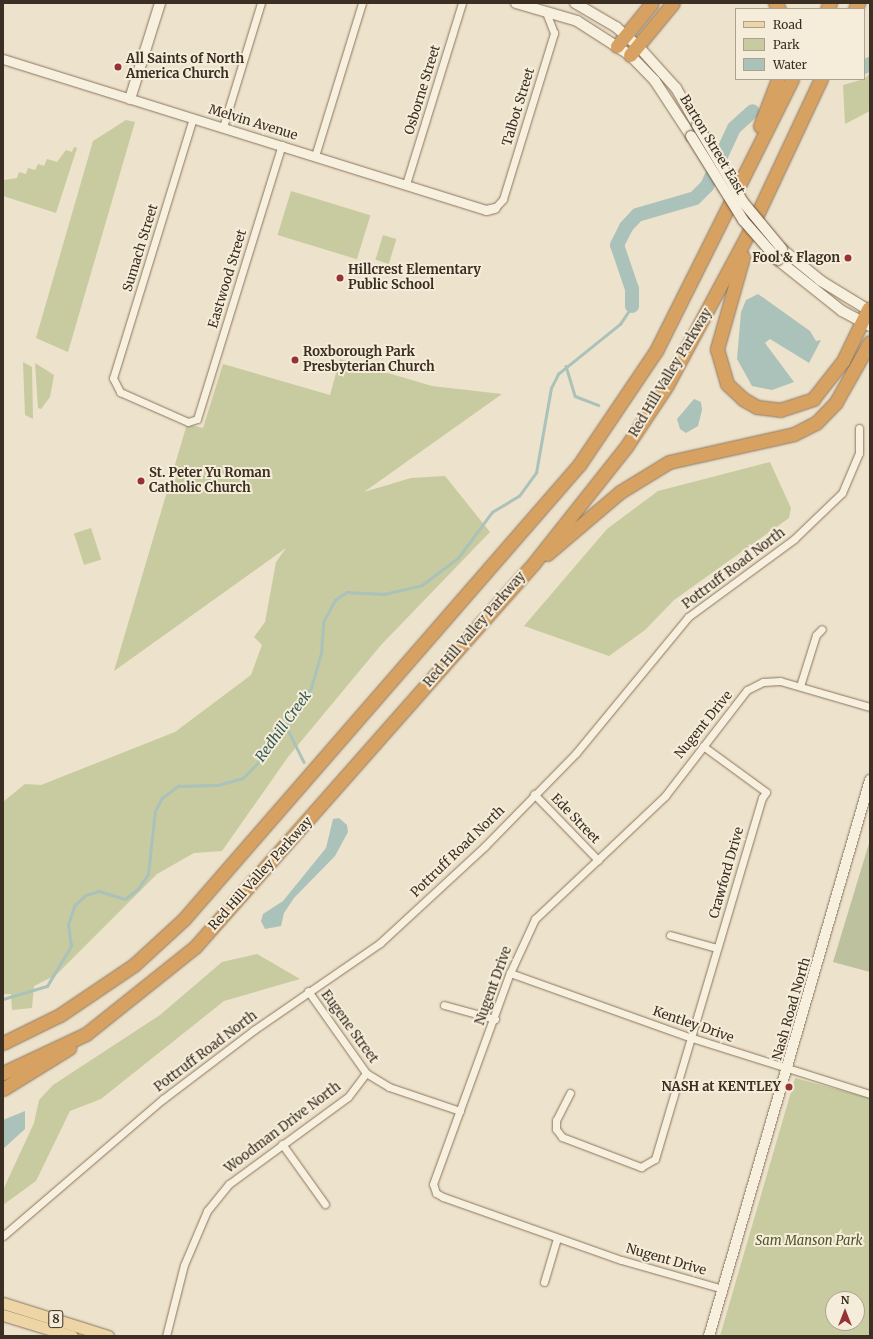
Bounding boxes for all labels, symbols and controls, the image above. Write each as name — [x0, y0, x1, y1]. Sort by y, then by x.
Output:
legend — [735, 8, 865, 80]
text: Road — [773, 17, 802, 32]
text: Park — [773, 37, 800, 52]
street label: Osborne Street — [402, 43, 444, 137]
place label: All Saints of North America Church — [126, 52, 244, 83]
text: Water — [773, 57, 807, 72]
marker: All Saints of North America Church — [113, 62, 123, 72]
street label: Talbot Street — [500, 66, 538, 148]
street label: Barton Street East — [676, 92, 748, 198]
street label: Melvin Avenue — [207, 102, 299, 144]
street label: Sumach Street — [120, 202, 162, 294]
street label: Eastwood Street — [206, 228, 250, 330]
place label: Fool & Flagon — [752, 250, 840, 266]
marker: Fool & Flagon — [843, 253, 853, 263]
place label: Hillcrest Elementary Public School — [348, 263, 481, 294]
marker: Hillcrest Elementary Public School — [335, 273, 345, 283]
street label: Red Hill Valley Parkway — [626, 306, 716, 440]
place label: Roxborough Park Presbyterian Church — [303, 345, 435, 376]
marker: Roxborough Park Presbyterian Church — [290, 355, 300, 365]
place label: St. Peter Yu Roman Catholic Church — [149, 466, 271, 497]
marker: St. Peter Yu Roman Catholic Church — [136, 476, 146, 486]
street label: Pottruff Road North — [680, 525, 788, 613]
street label: Red Hill Valley Parkway — [421, 569, 529, 691]
water label: Redhill Creek — [252, 687, 314, 765]
street label: Nugent Drive — [672, 688, 736, 762]
street label: Ede Street — [547, 791, 603, 847]
street label: Pottruff Road North — [408, 803, 508, 901]
street label: Red Hill Valley Parkway — [206, 814, 316, 934]
street label: Crawford Drive — [706, 825, 748, 921]
street label: Nugent Drive — [473, 945, 515, 1027]
street label: Nash Road North — [770, 956, 814, 1062]
street label: Eugene Street — [317, 988, 381, 1066]
street label: Kentley Drive — [650, 1004, 736, 1046]
street label: Pottruff Road North — [152, 1008, 260, 1096]
street label: Woodman Drive North — [222, 1079, 344, 1177]
place label: NASH at KENTLEY — [661, 1079, 781, 1095]
marker: NASH at KENTLEY — [784, 1082, 794, 1092]
park label: Sam Manson Park — [755, 1233, 863, 1249]
street label: Nugent Drive — [624, 1241, 708, 1279]
north arrow — [825, 1291, 865, 1331]
text: N — [841, 1293, 849, 1307]
road number: 8 — [48, 1309, 64, 1329]

